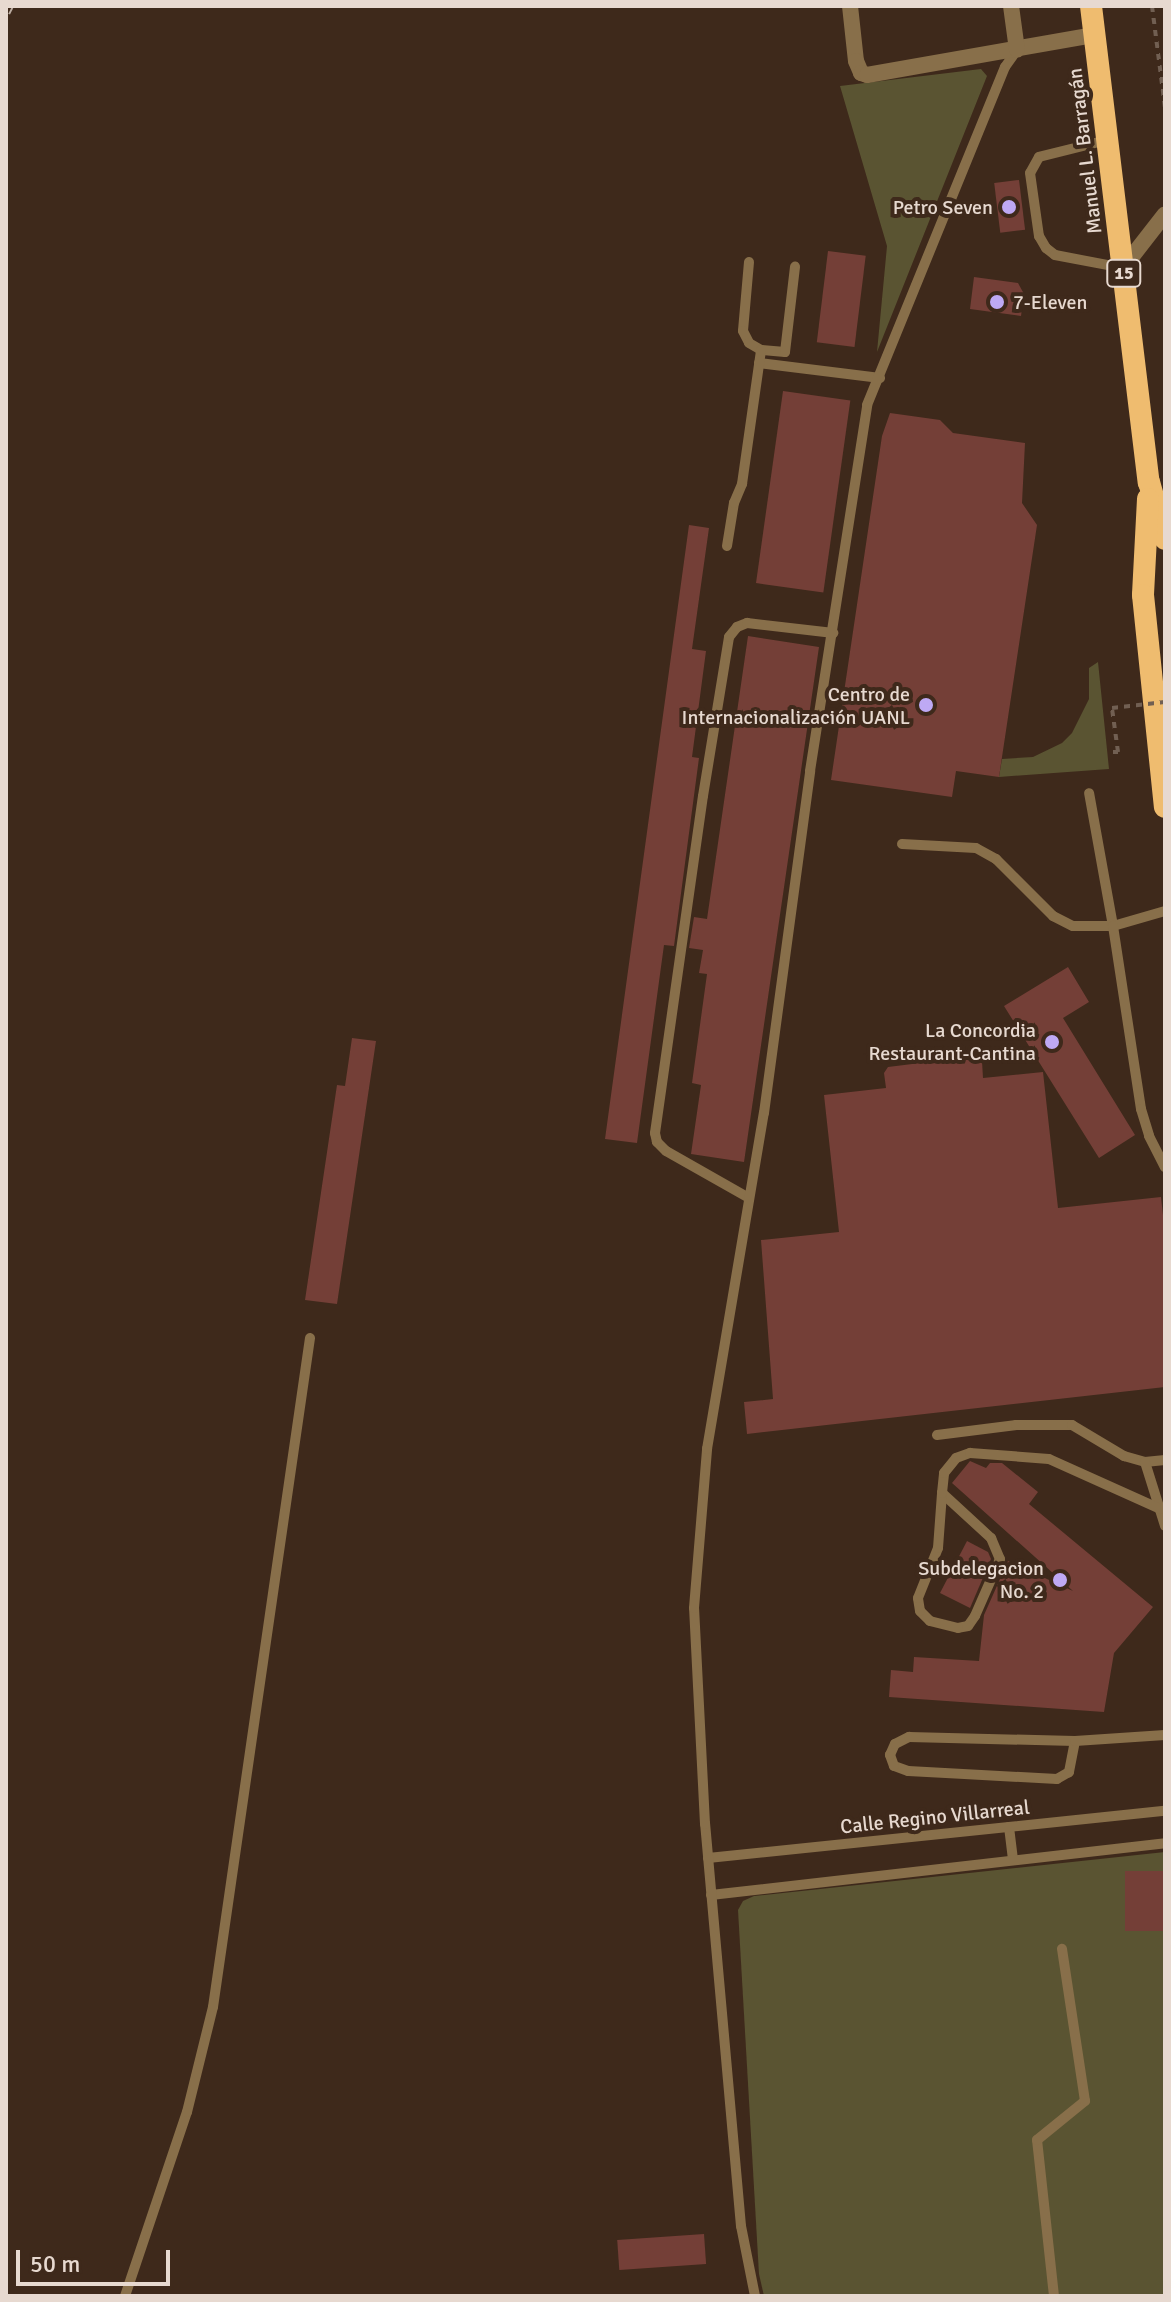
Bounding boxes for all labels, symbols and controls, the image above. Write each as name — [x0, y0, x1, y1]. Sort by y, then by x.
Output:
street label: Manuel L. Barragán — [1063, 67, 1107, 235]
place label: Petro Seven — [893, 195, 993, 219]
marker: Petro Seven — [1000, 198, 1018, 216]
road number: 15 — [1106, 259, 1142, 287]
place label: 7-Eleven — [1013, 290, 1087, 314]
marker: 7-Eleven — [988, 293, 1006, 311]
place label: Centro de Internacionalización UANL — [682, 682, 910, 729]
marker: Centro de Internacionalización UANL — [917, 696, 935, 714]
place label: La Concordia Restaurant-Cantina — [869, 1018, 1036, 1065]
marker: La Concordia Restaurant-Cantina — [1043, 1033, 1061, 1051]
place label: Subdelegacion No. 2 — [918, 1556, 1044, 1603]
marker: Subdelegacion No. 2 — [1051, 1571, 1069, 1589]
street label: Calle Regino Villarreal — [839, 1795, 1031, 1839]
scale bar — [20, 2234, 174, 2284]
text: 50 m — [30, 2249, 80, 2279]

